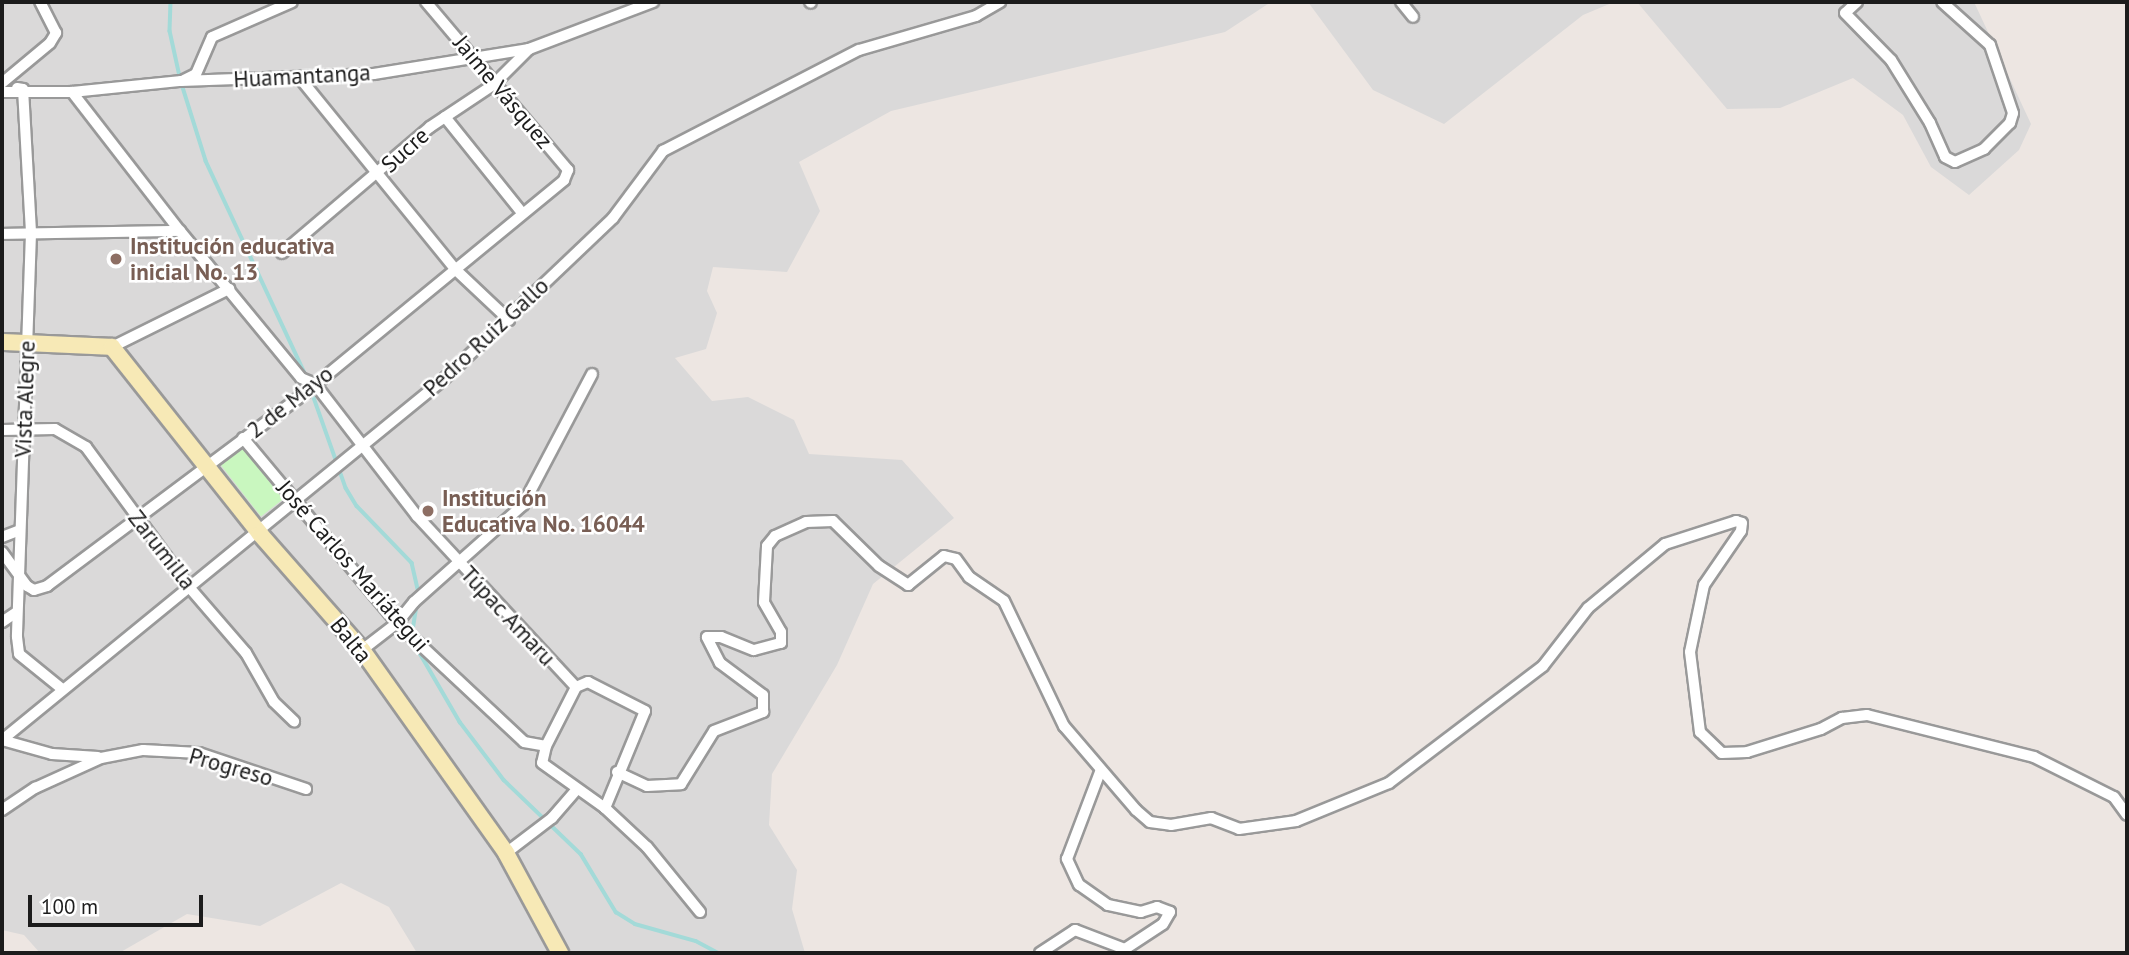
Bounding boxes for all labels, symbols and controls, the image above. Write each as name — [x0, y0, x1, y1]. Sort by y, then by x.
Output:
street label: Jaime Vásquez — [447, 29, 559, 155]
street label: Huamantanga — [233, 59, 371, 93]
street label: Sucre — [376, 122, 434, 178]
place label: Institución educativa inicial No. 13 — [130, 232, 335, 286]
marker: Institución educativa inicial No. 13 — [108, 251, 124, 267]
street label: Pedro Ruiz Gallo — [417, 272, 555, 402]
street label: Vista Alegre — [9, 340, 41, 458]
street label: 2 de Mayo — [242, 360, 338, 444]
street label: José Carlos Mariátegui — [271, 475, 435, 657]
place label: Institución Educativa No. 16044 — [442, 484, 646, 538]
marker: Institución Educativa No. 16044 — [420, 503, 436, 519]
street label: Zarumilla — [122, 505, 202, 595]
street label: Túpac Amaru — [454, 560, 562, 672]
street label: Balta — [324, 612, 378, 668]
street label: Progreso — [186, 742, 276, 792]
scale bar — [32, 881, 206, 925]
text: 100 m — [41, 893, 98, 920]

